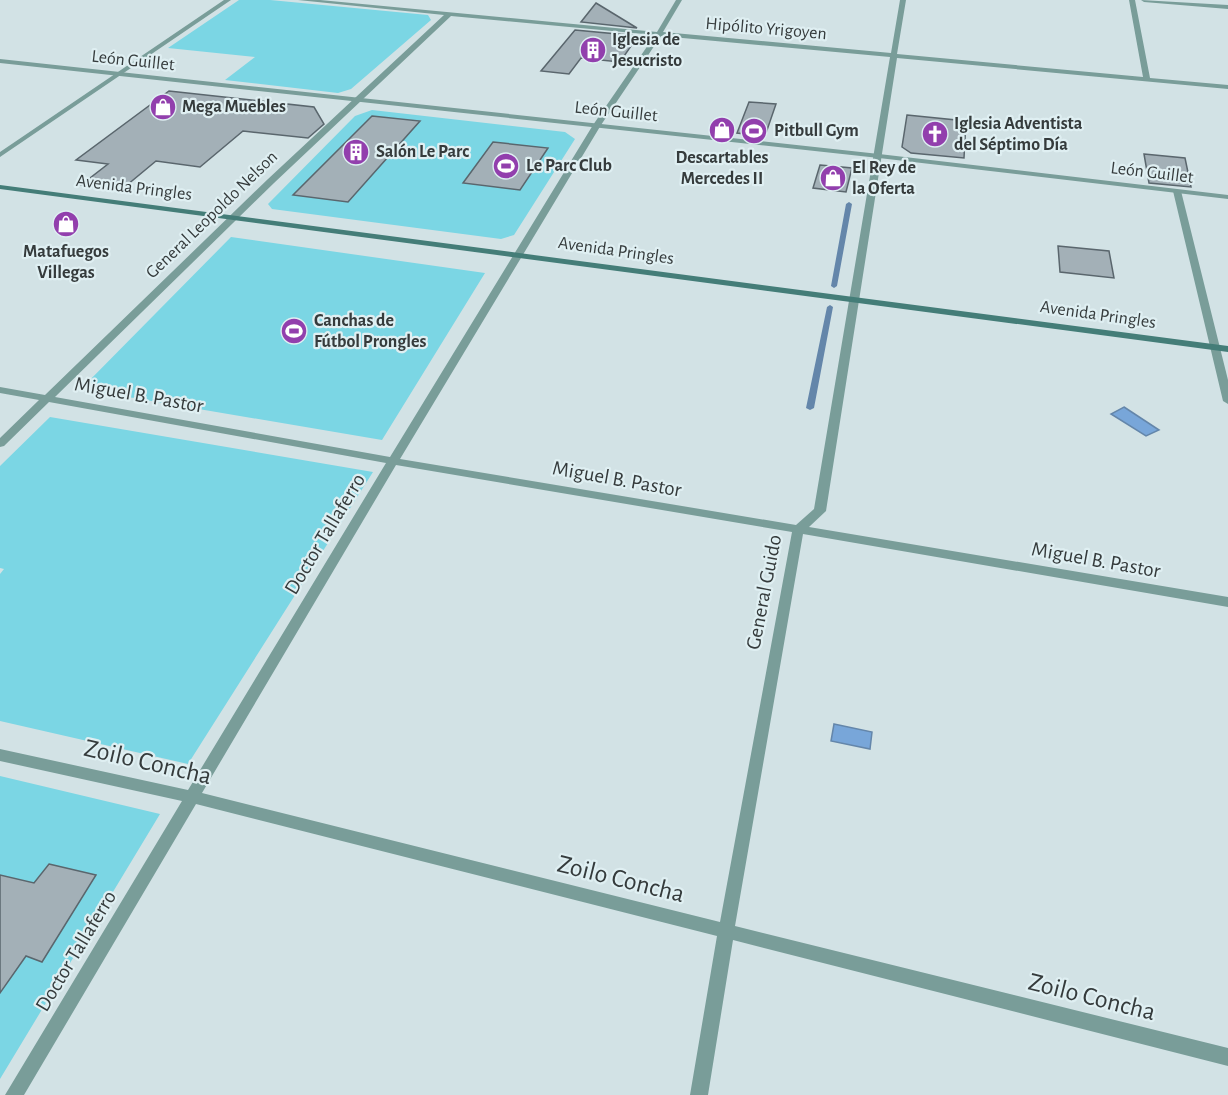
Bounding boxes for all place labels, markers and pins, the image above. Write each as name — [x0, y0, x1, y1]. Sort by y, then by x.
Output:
place label: Iglesia de Jesucristo — [612, 31, 682, 70]
building icon: Iglesia de Jesucristo — [578, 35, 608, 65]
shop icon: Mega Muebles — [148, 92, 178, 122]
place label: Mega Muebles — [182, 98, 286, 116]
shop icon: Descartables Mercedes II — [707, 115, 737, 145]
place label: Iglesia Adventista del Séptimo Día — [954, 115, 1083, 154]
sports icon: Pitbull Gym — [739, 116, 769, 146]
church icon: Iglesia Adventista del Séptimo Día — [920, 119, 950, 149]
place label: Pitbull Gym — [774, 122, 859, 140]
building icon: Salón Le Parc — [341, 137, 371, 167]
place label: Salón Le Parc — [376, 143, 469, 161]
place label: Descartables Mercedes II — [675, 149, 769, 188]
sports icon: Le Parc Club — [491, 151, 521, 181]
place label: Le Parc Club — [526, 157, 612, 175]
place label: El Rey de la Oferta — [852, 159, 916, 198]
shop icon: El Rey de la Oferta — [818, 163, 848, 193]
shop icon: Matafuegos Villegas — [51, 209, 81, 239]
place label: Matafuegos Villegas — [23, 243, 109, 282]
place label: Canchas de Fútbol Prongles — [314, 312, 426, 351]
sports icon: Canchas de Fútbol Prongles — [279, 316, 309, 346]

